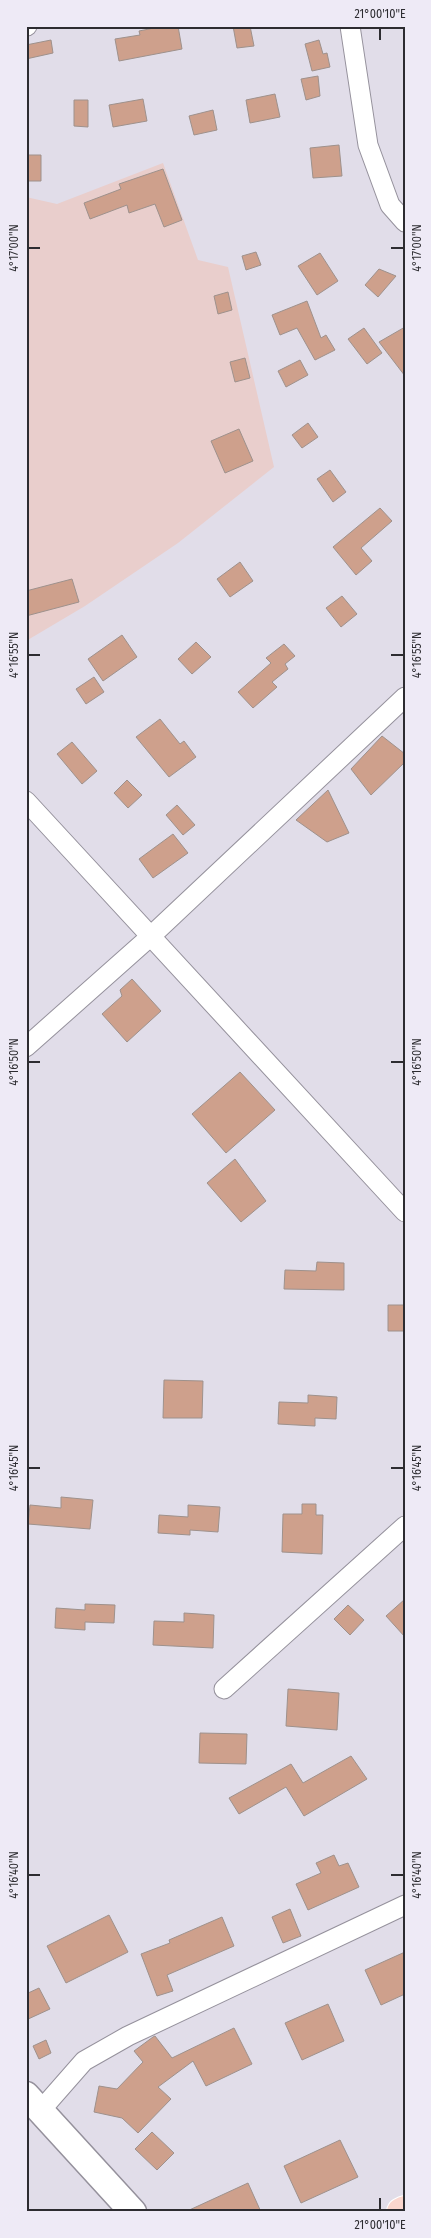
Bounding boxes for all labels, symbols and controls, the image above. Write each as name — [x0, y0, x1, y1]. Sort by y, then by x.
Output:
text: 21°00'10"E — [354, 7, 406, 21]
text: 4°17'00"N — [7, 224, 21, 272]
text: 4°17'00"N — [410, 224, 424, 272]
text: 4°16'55"N — [7, 632, 21, 678]
text: 4°16'55"N — [410, 632, 424, 678]
text: 4°16'50"N — [7, 1038, 21, 1086]
text: 4°16'50"N — [410, 1038, 424, 1086]
text: 4°16'45"N — [7, 1445, 21, 1491]
text: 4°16'45"N — [410, 1445, 424, 1491]
text: 4°16'40"N — [7, 1851, 21, 1899]
text: 4°16'40"N — [410, 1851, 424, 1899]
text: 21°00'10"E — [354, 2218, 406, 2232]

